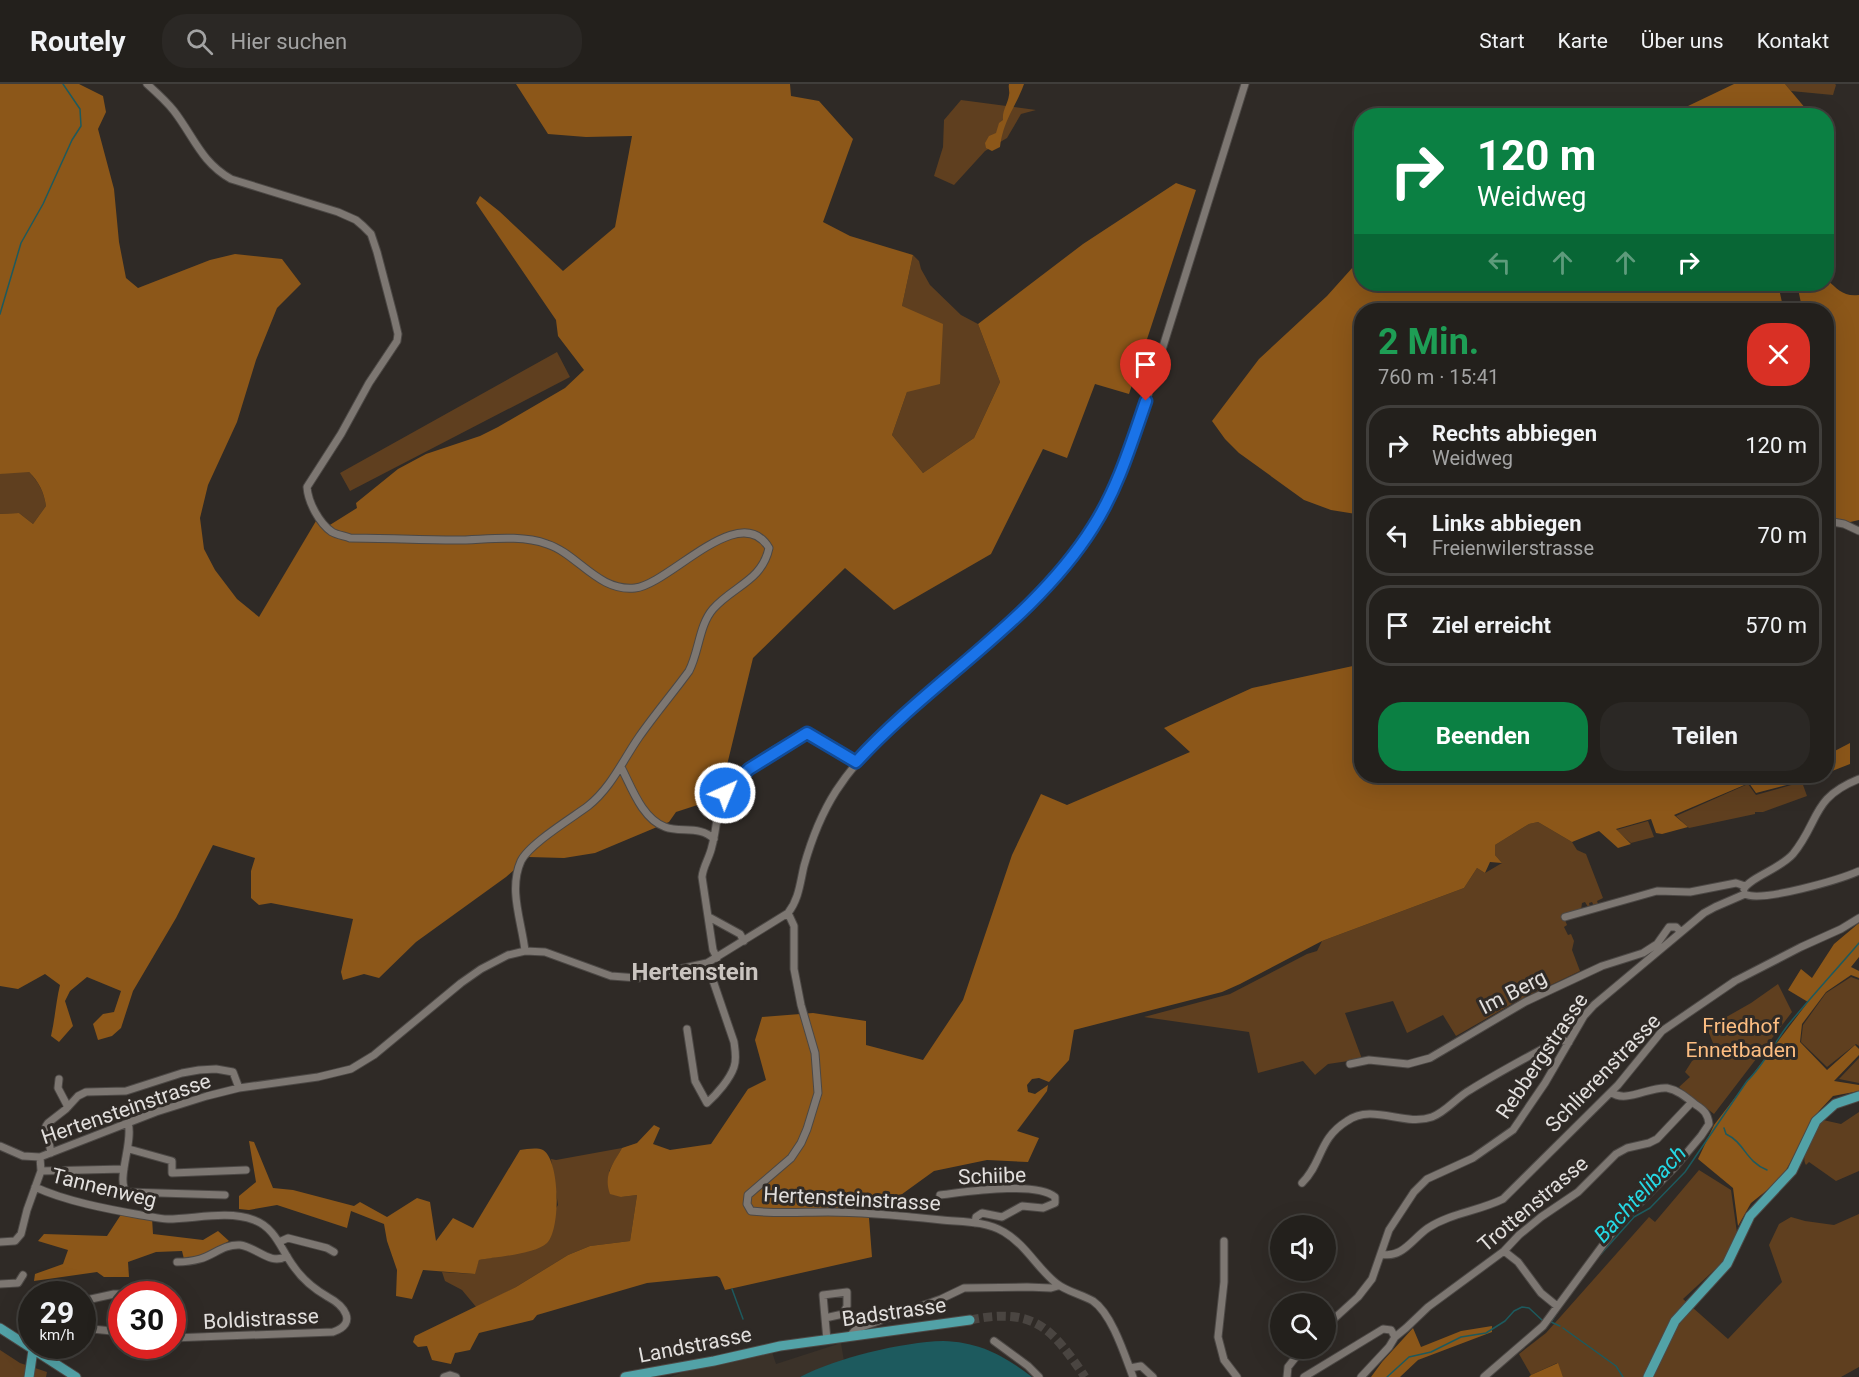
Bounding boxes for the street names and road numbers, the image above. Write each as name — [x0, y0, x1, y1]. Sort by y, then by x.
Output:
street label: Im Berg — [1475, 965, 1551, 1019]
street label: Rebbergstrasse — [1491, 989, 1593, 1123]
street label: Schlierenstrasse — [1541, 1009, 1665, 1137]
street label: Hertensteinstrasse — [38, 1069, 214, 1149]
street label: Trottenstrasse — [1473, 1151, 1593, 1257]
street label: Tannenweg — [49, 1163, 159, 1213]
street label: Schiibe — [958, 1163, 1026, 1189]
street label: Hertensteinstrasse — [763, 1182, 941, 1216]
street label: Badstrasse — [840, 1293, 948, 1331]
street label: Boldistrasse — [203, 1304, 319, 1334]
street label: Landstrasse — [636, 1322, 754, 1368]

